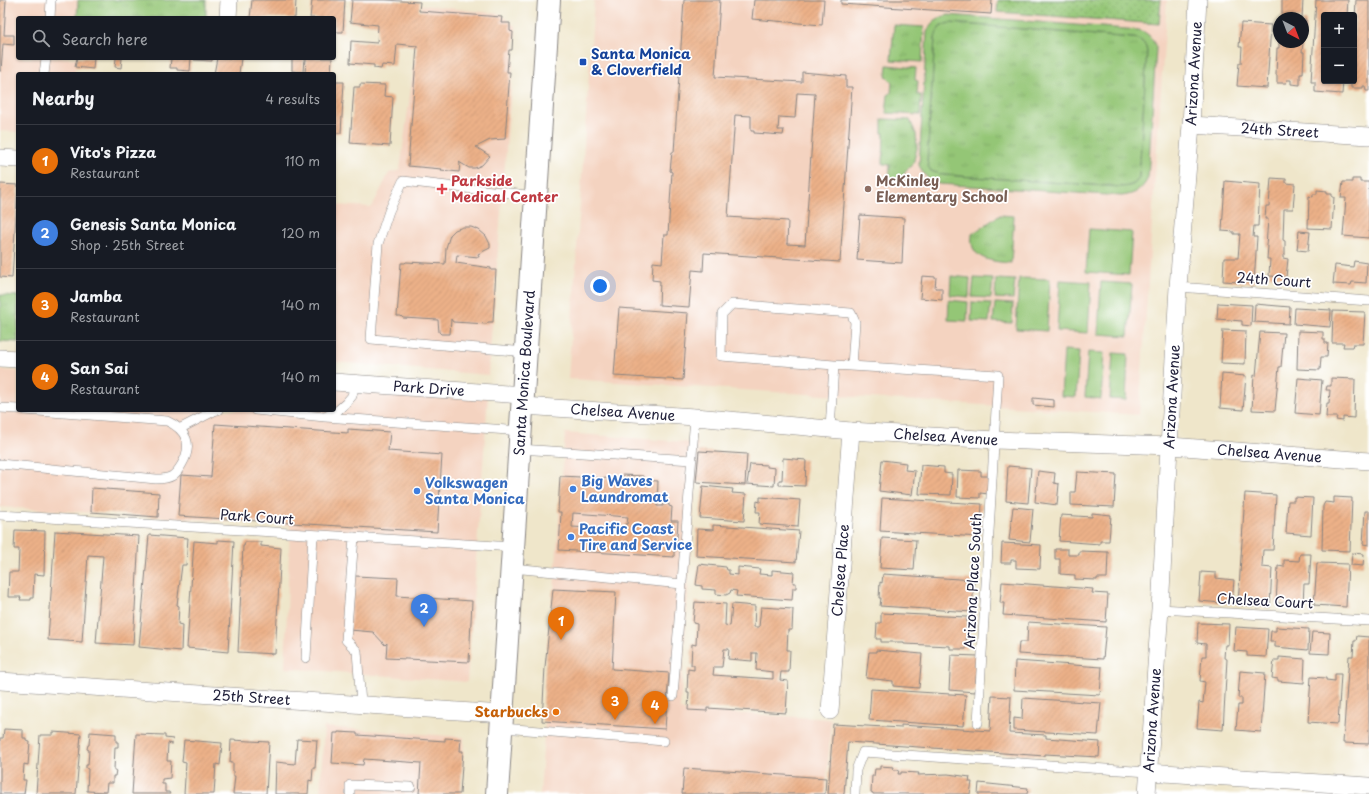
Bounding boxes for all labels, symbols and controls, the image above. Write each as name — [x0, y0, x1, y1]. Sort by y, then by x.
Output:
north arrow — [1273, 12, 1309, 48]
map controls — [1321, 12, 1357, 84]
button: + — [1321, 12, 1357, 48]
search box — [16, 16, 336, 60]
street label: Arizona Avenue — [1180, 20, 1207, 126]
icon: search — [30, 27, 52, 49]
text: Search here — [62, 27, 148, 50]
place label: Santa Monica & Cloverfield — [591, 43, 691, 80]
button: − — [1321, 48, 1357, 84]
marker: Santa Monica & Cloverfield — [578, 57, 588, 67]
text: Nearby — [32, 85, 94, 111]
text: 4 results — [266, 89, 320, 108]
street label: 24th Street — [1240, 117, 1320, 143]
text: Vito's Pizza — [70, 140, 156, 163]
text: 1 — [42, 151, 48, 170]
text: 110 m — [285, 151, 320, 170]
text: Restaurant — [70, 163, 140, 182]
place label: Parkside Medical Center — [451, 170, 559, 207]
place label: McKinley Elementary School — [876, 170, 1008, 207]
marker: Parkside Medical Center — [436, 183, 448, 195]
marker: McKinley Elementary School — [863, 184, 873, 194]
text: Genesis Santa Monica — [70, 212, 237, 235]
text: 2 — [40, 223, 50, 242]
text: 120 m — [281, 223, 320, 242]
text: Shop · 25th Street — [70, 235, 184, 254]
street label: 24th Court — [1236, 266, 1312, 293]
your location — [590, 276, 610, 296]
text: Jamba — [70, 284, 122, 307]
street label: Santa Monica Boulevard — [508, 289, 540, 456]
text: 3 — [41, 295, 49, 314]
text: 140 m — [281, 295, 320, 314]
text: Restaurant — [70, 307, 140, 326]
street label: Arizona Avenue — [1158, 344, 1185, 450]
text: San Sai — [70, 356, 128, 379]
text: 4 — [41, 367, 49, 386]
text: 140 m — [281, 367, 320, 386]
street label: Park Drive — [392, 375, 465, 401]
text: Restaurant — [70, 379, 140, 398]
street label: Chelsea Avenue — [570, 398, 676, 426]
street label: Chelsea Avenue — [893, 423, 999, 450]
street label: Chelsea Avenue — [1216, 439, 1323, 467]
place label: Big Waves Laundromat — [581, 470, 669, 507]
place label: Volkswagen Santa Monica — [425, 472, 525, 509]
marker: Big Waves Laundromat — [568, 484, 578, 494]
marker: Volkswagen Santa Monica — [412, 486, 422, 496]
street label: Park Court — [219, 503, 295, 530]
street label: Arizona Place South — [958, 512, 987, 650]
place label: Pacific Coast Tire and Service — [579, 518, 693, 555]
street label: Chelsea Place — [826, 523, 854, 617]
marker: Pacific Coast Tire and Service — [566, 532, 576, 542]
street label: Chelsea Court — [1216, 587, 1314, 614]
pin: 2 — [411, 594, 437, 627]
pin: 1 — [548, 607, 574, 640]
street label: Arizona Avenue — [1138, 667, 1166, 773]
street label: 25th Street — [212, 684, 291, 710]
pin: 3 — [602, 687, 628, 720]
pin: 4 — [642, 691, 668, 724]
place label: Starbucks — [475, 701, 548, 722]
marker: Starbucks — [551, 707, 561, 717]

